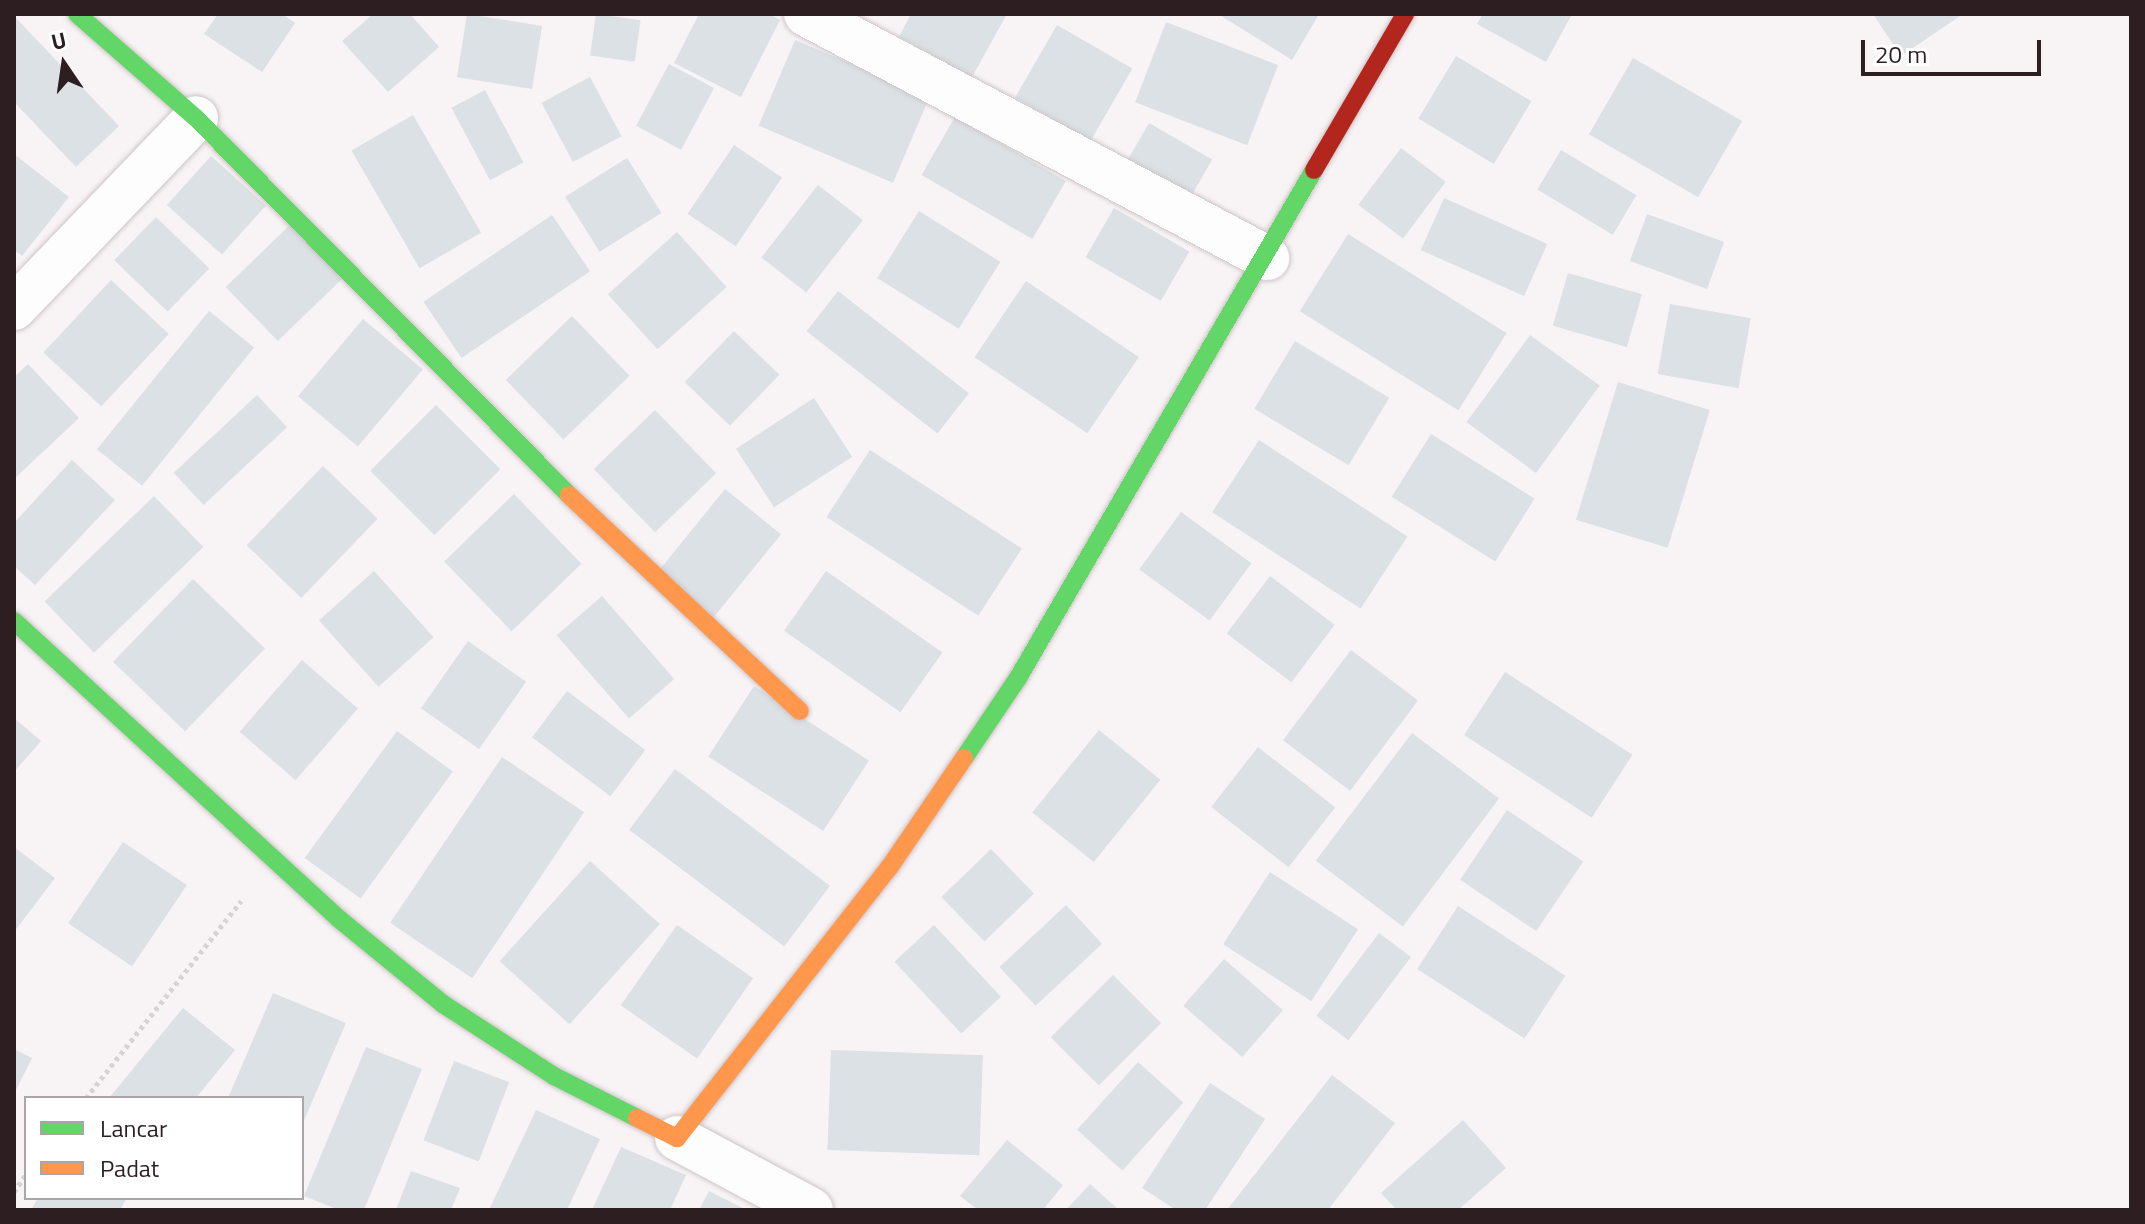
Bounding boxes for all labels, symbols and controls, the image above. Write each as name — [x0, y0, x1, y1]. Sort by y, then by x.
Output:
text: U — [48, 22, 69, 59]
north arrow — [24, 24, 104, 104]
scale bar — [1865, 24, 2045, 74]
text: 20 m — [1875, 36, 1927, 72]
legend — [24, 1096, 304, 1200]
text: Lancar — [100, 1110, 167, 1146]
text: Padat — [100, 1150, 159, 1186]

